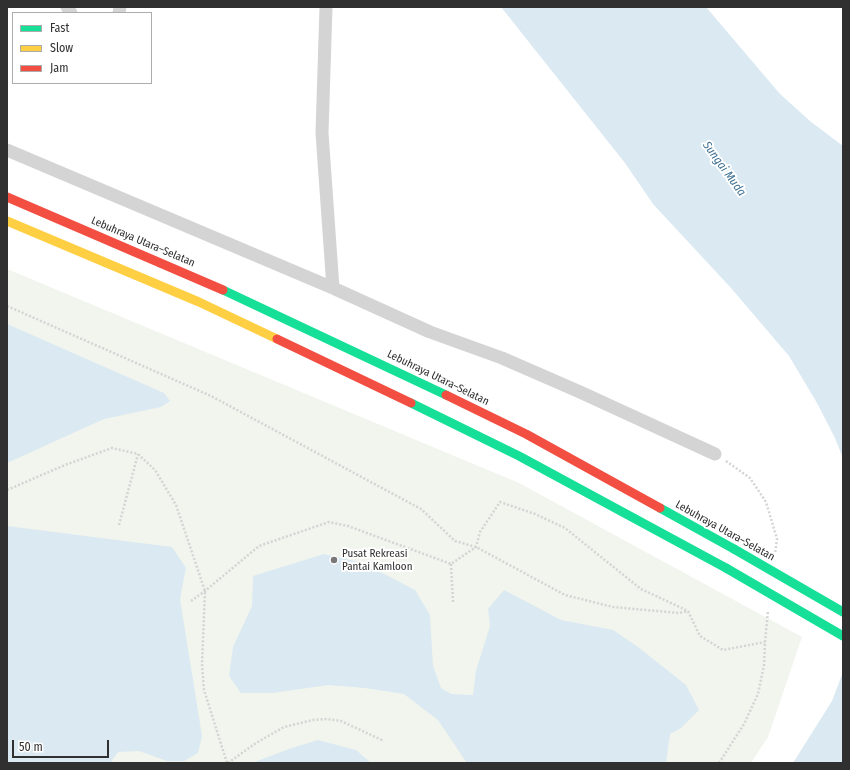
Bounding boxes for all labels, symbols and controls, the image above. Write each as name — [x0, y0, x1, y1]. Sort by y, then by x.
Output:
legend — [12, 12, 152, 84]
text: Fast — [50, 21, 69, 35]
text: Slow — [50, 41, 73, 55]
text: Jam — [50, 61, 68, 75]
water label: Sungai Muda — [699, 139, 749, 199]
street label: Lebuhraya Utara–Selatan — [89, 214, 197, 270]
street label: Lebuhraya Utara–Selatan — [385, 348, 491, 408]
street label: Lebuhraya Utara–Selatan — [673, 498, 777, 564]
place label: Pusat Rekreasi Pantai Kamloon — [342, 547, 412, 573]
marker: Pusat Rekreasi Pantai Kamloon — [329, 555, 339, 565]
scale bar — [14, 732, 111, 758]
text: 50 m — [19, 740, 43, 754]

